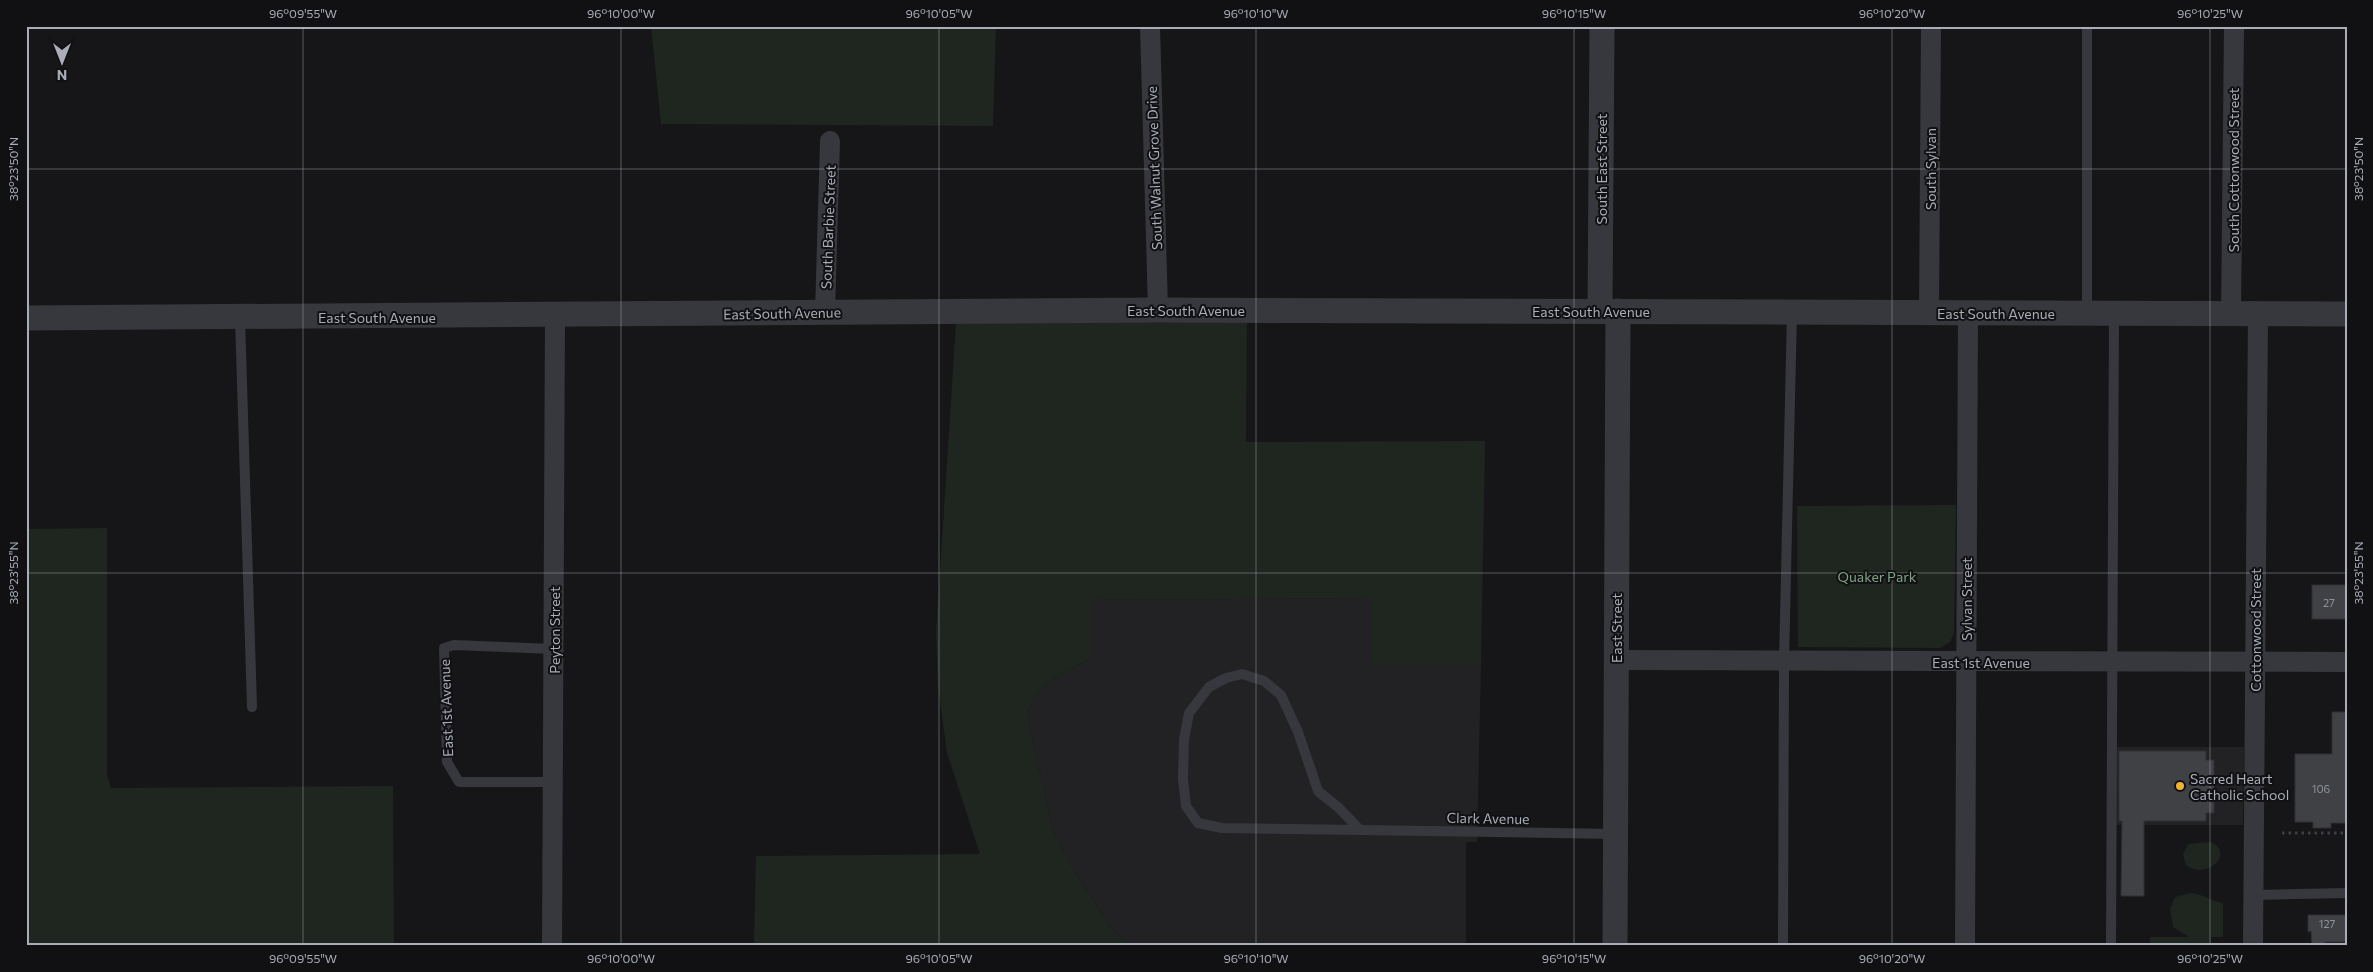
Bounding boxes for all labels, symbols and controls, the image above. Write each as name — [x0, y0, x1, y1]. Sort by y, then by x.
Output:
text: 96°09'55"W — [269, 6, 337, 20]
text: 96°10'00"W — [587, 6, 655, 20]
text: 96°10'05"W — [906, 6, 973, 20]
text: 96°10'10"W — [1223, 6, 1289, 20]
text: 96°10'15"W — [1542, 6, 1606, 20]
text: 96°10'20"W — [1859, 6, 1925, 20]
text: 96°10'25"W — [2177, 6, 2243, 20]
north arrow — [38, 38, 88, 88]
text: N — [57, 67, 67, 84]
street label: South Walnut Grove Drive — [1143, 86, 1165, 250]
street label: South Cottonwood Street — [2225, 88, 2242, 252]
street label: South East Street — [1593, 113, 1610, 224]
street label: South Sylvan — [1922, 128, 1939, 210]
text: 38°23'50"N — [6, 137, 20, 201]
text: 38°23'50"N — [2351, 137, 2365, 201]
street label: South Barbie Street — [817, 164, 839, 289]
street label: East South Avenue — [1127, 302, 1245, 319]
street label: East South Avenue — [723, 303, 841, 323]
street label: East South Avenue — [1532, 303, 1650, 320]
street label: East South Avenue — [1937, 305, 2055, 322]
street label: East South Avenue — [318, 309, 436, 326]
text: 38°23'55"N — [6, 542, 20, 604]
text: 38°23'55"N — [2351, 542, 2365, 604]
street label: Sylvan Street — [1958, 557, 1975, 641]
park label: Quaker Park — [1838, 568, 1917, 585]
street label: Cottonwood Street — [2247, 568, 2264, 692]
street label: Peyton Street — [546, 586, 563, 674]
street label: East Street — [1608, 593, 1625, 663]
house number: 27 — [2323, 596, 2335, 609]
street label: East 1st Avenue — [1932, 654, 2030, 671]
street label: East 1st Avenue — [436, 659, 456, 757]
place label: Sacred Heart Catholic School — [2190, 770, 2289, 803]
marker: Sacred Heart Catholic School — [2174, 780, 2186, 792]
house number: 106 — [2312, 782, 2331, 795]
street label: Clark Avenue — [1446, 809, 1530, 827]
house number: 127 — [2319, 917, 2335, 930]
text: 96°09'55"W — [269, 951, 337, 965]
text: 96°10'00"W — [587, 951, 655, 965]
text: 96°10'05"W — [906, 951, 973, 965]
text: 96°10'10"W — [1223, 951, 1289, 965]
text: 96°10'15"W — [1542, 951, 1606, 965]
text: 96°10'20"W — [1859, 951, 1925, 965]
text: 96°10'25"W — [2177, 951, 2243, 965]

